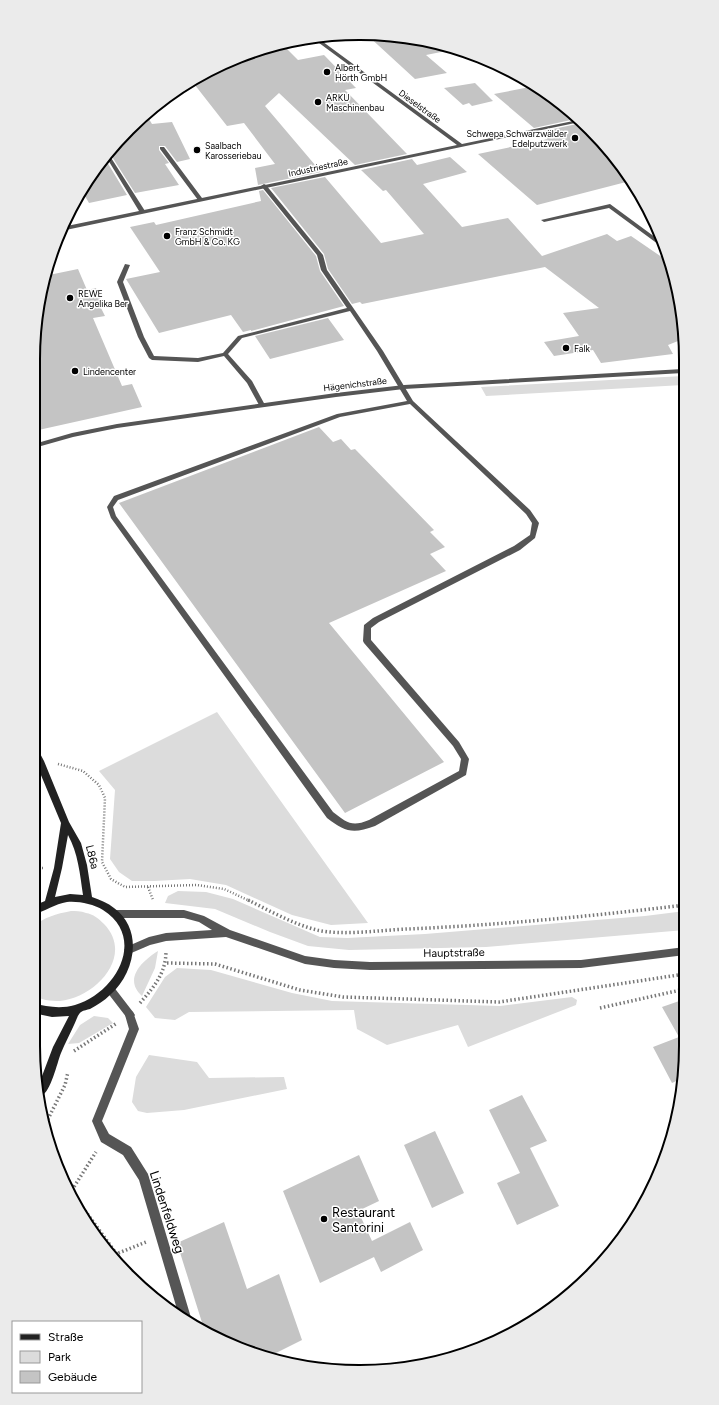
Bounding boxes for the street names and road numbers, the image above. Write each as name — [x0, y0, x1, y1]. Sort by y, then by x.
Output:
street label: Dieselstraße — [397, 87, 443, 125]
street label: Industriestraße — [287, 155, 349, 179]
street label: Hägenichstraße — [323, 375, 387, 393]
street label: L86a — [83, 844, 101, 870]
street label: Hauptstraße — [423, 946, 485, 960]
street label: Lindenfeldweg — [147, 1169, 187, 1255]

